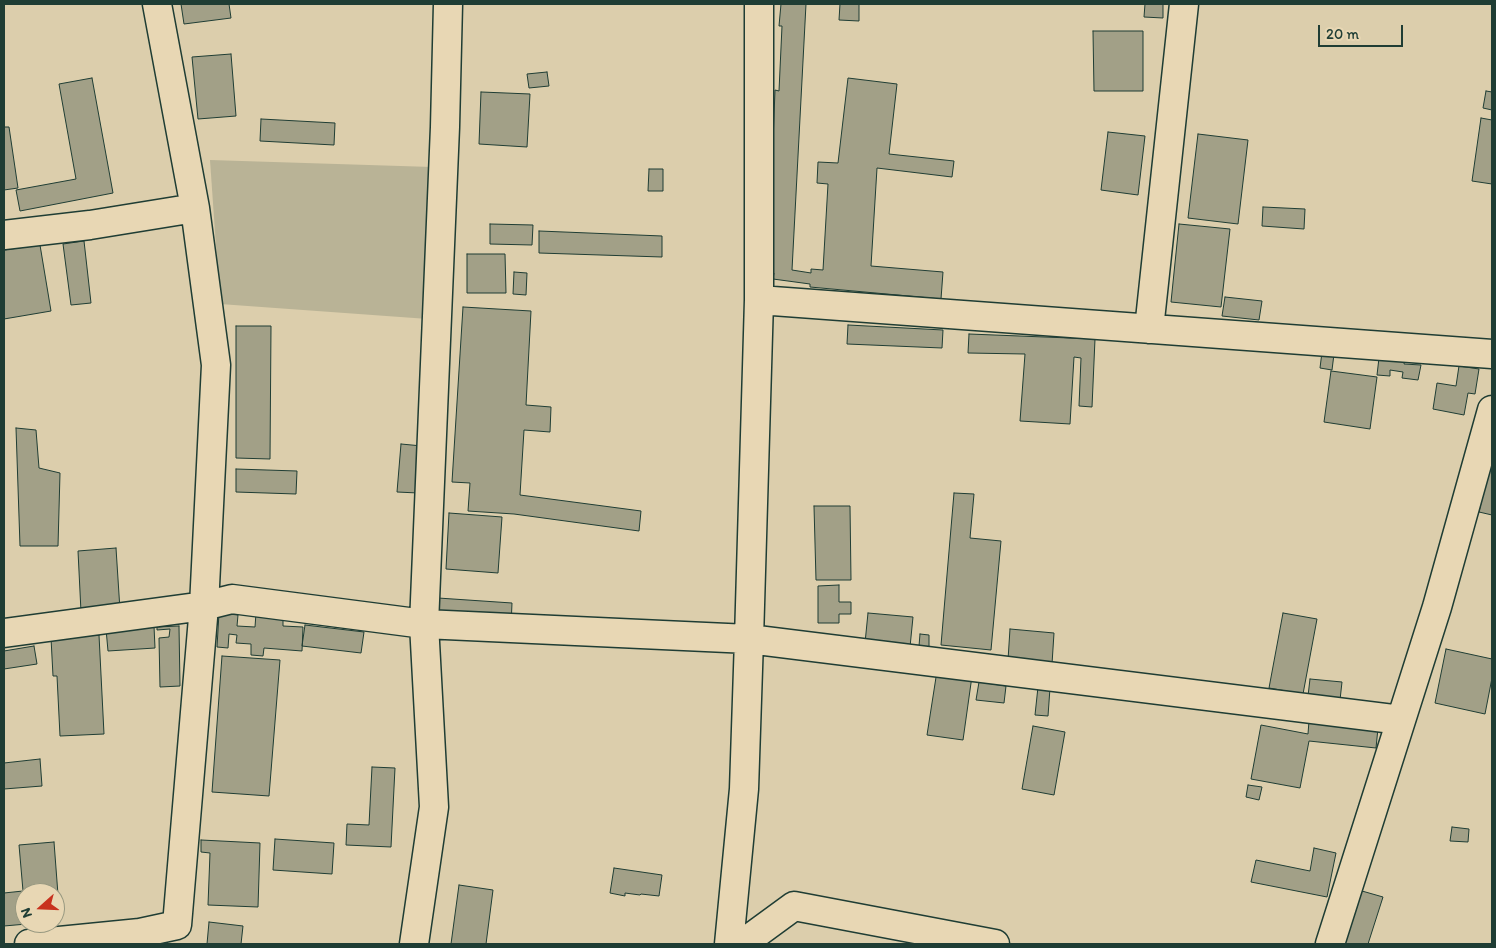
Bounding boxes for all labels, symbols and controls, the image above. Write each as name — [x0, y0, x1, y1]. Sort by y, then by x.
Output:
scale bar — [1321, 15, 1406, 47]
text: 20 m — [1326, 25, 1359, 43]
north arrow — [15, 883, 65, 933]
text: N — [17, 906, 36, 920]

